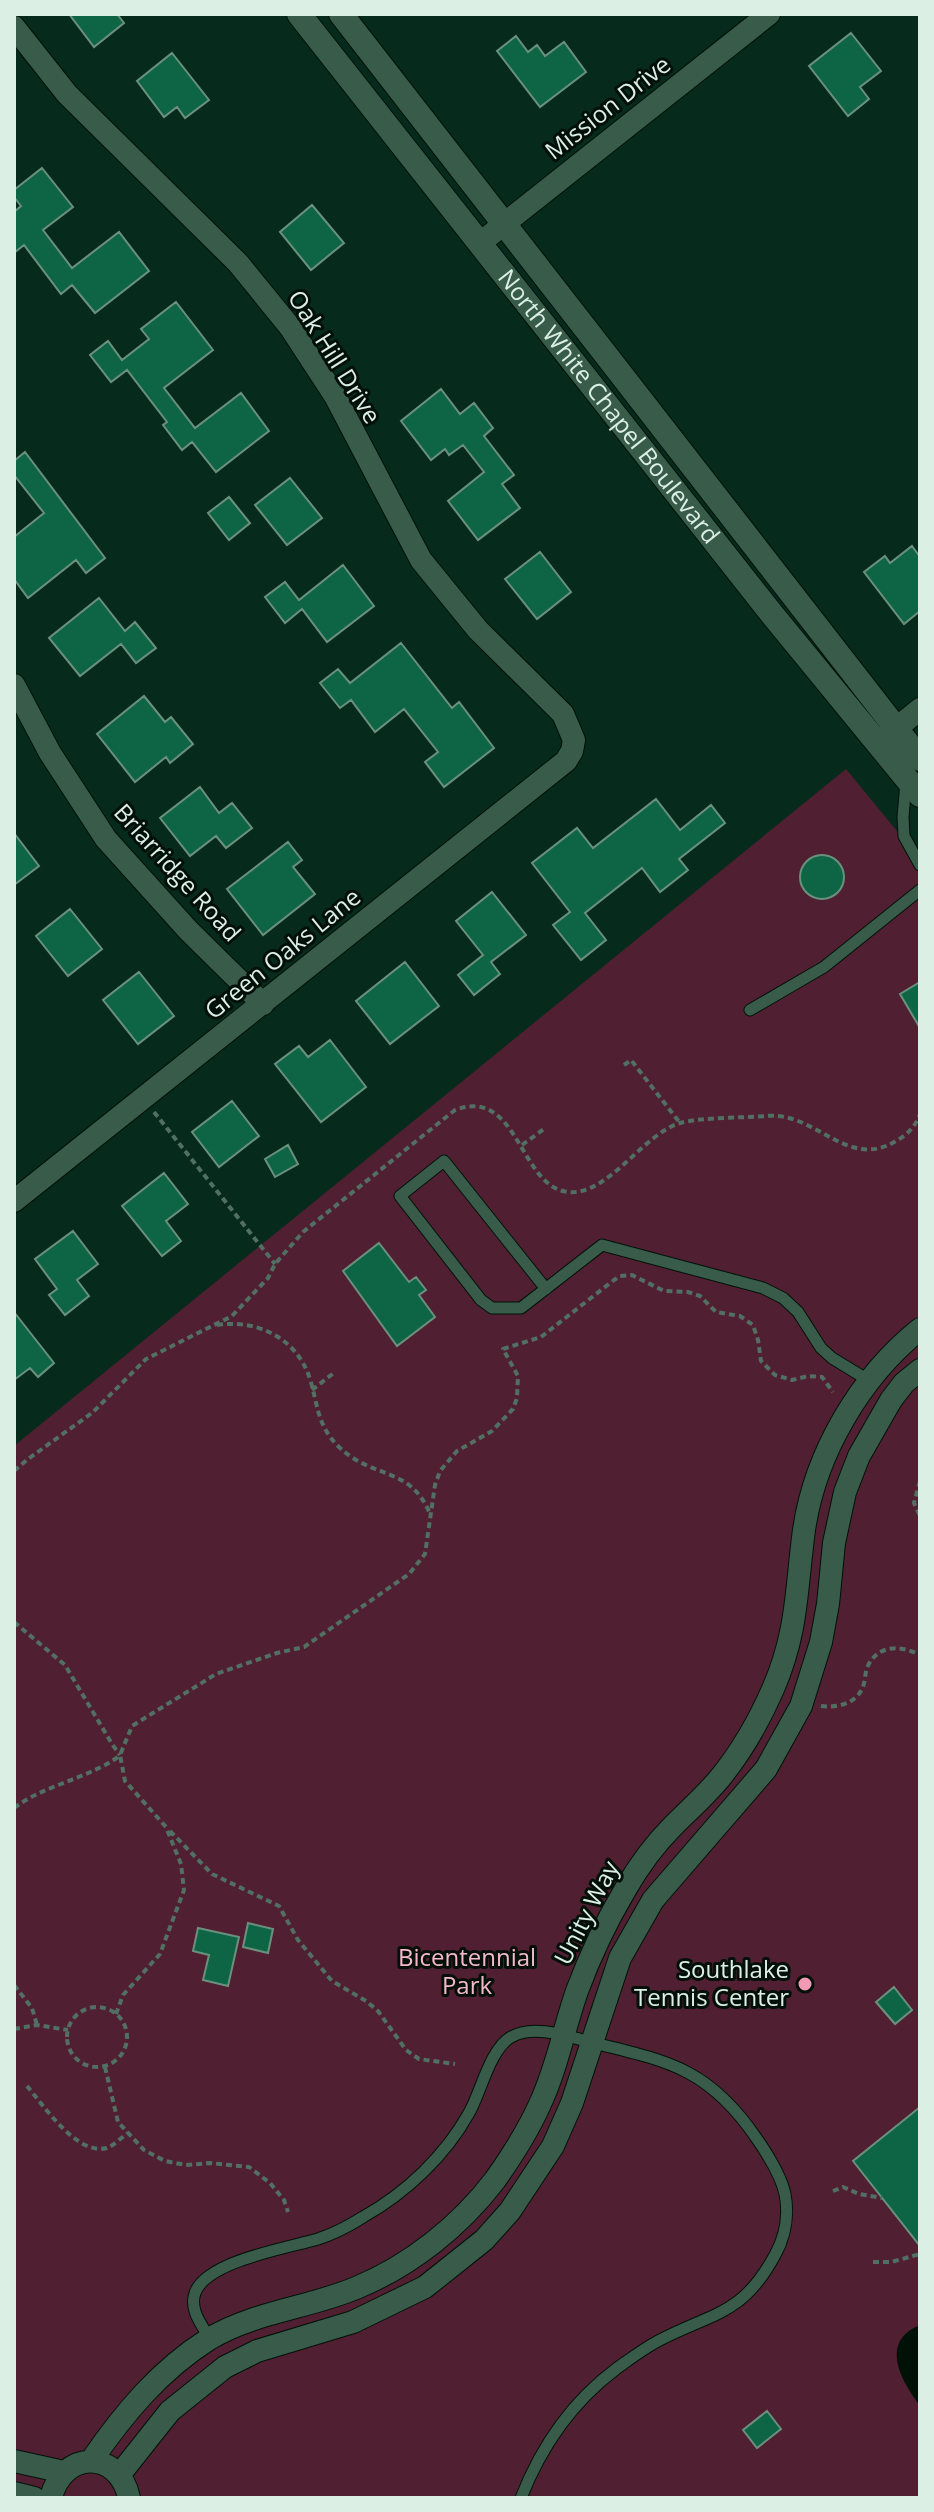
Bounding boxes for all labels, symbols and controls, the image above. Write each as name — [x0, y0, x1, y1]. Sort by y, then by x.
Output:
street label: Mission Drive — [538, 47, 677, 166]
street label: North White Chapel Boulevard — [491, 262, 728, 550]
street label: Oak Hill Drive — [281, 283, 389, 429]
street label: Briarridge Road — [107, 796, 249, 948]
street label: Green Oaks Lane — [197, 880, 367, 1026]
street label: Unity Way — [545, 1854, 626, 1970]
park label: Bicentennial Park — [398, 1940, 536, 2001]
place label: Southlake Tennis Center — [634, 1952, 789, 2013]
marker: Southlake Tennis Center — [796, 1975, 814, 1993]

